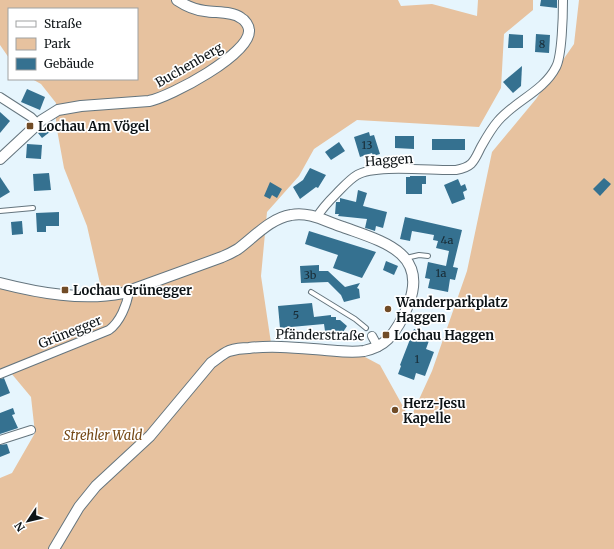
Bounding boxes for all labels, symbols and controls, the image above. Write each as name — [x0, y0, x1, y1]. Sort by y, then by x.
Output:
legend — [8, 8, 138, 80]
text: Straße — [44, 16, 82, 31]
text: Park — [44, 36, 71, 51]
house number: 8 — [539, 37, 546, 51]
street label: Buchenberg — [152, 39, 226, 91]
text: Gebäude — [44, 56, 94, 71]
place label: Lochau Am Vögel — [38, 118, 149, 135]
marker: Lochau Am Vögel — [25, 121, 35, 131]
house number: 13 — [362, 138, 372, 152]
street label: Haggen — [364, 150, 414, 170]
house number: 4a — [441, 233, 454, 247]
house number: 1a — [436, 266, 447, 280]
house number: 3b — [304, 268, 317, 282]
place label: Lochau Grünegger — [73, 282, 192, 299]
marker: Lochau Grünegger — [60, 285, 70, 295]
place label: Wanderparkplatz Haggen — [395, 294, 508, 326]
marker: Wanderparkplatz Haggen — [383, 304, 393, 314]
house number: 5 — [293, 308, 299, 322]
street label: Grünegger — [36, 312, 104, 352]
street label: Pfänderstraße — [275, 326, 365, 344]
place label: Lochau Haggen — [394, 327, 494, 344]
marker: Lochau Haggen — [381, 330, 391, 340]
house number: 1 — [415, 352, 420, 366]
place label: Herz-Jesu Kapelle — [403, 395, 466, 427]
marker: Herz-Jesu Kapelle — [390, 405, 400, 415]
park label: Strehler Wald — [64, 427, 143, 444]
north arrow — [8, 501, 48, 541]
text: N — [11, 519, 28, 534]

